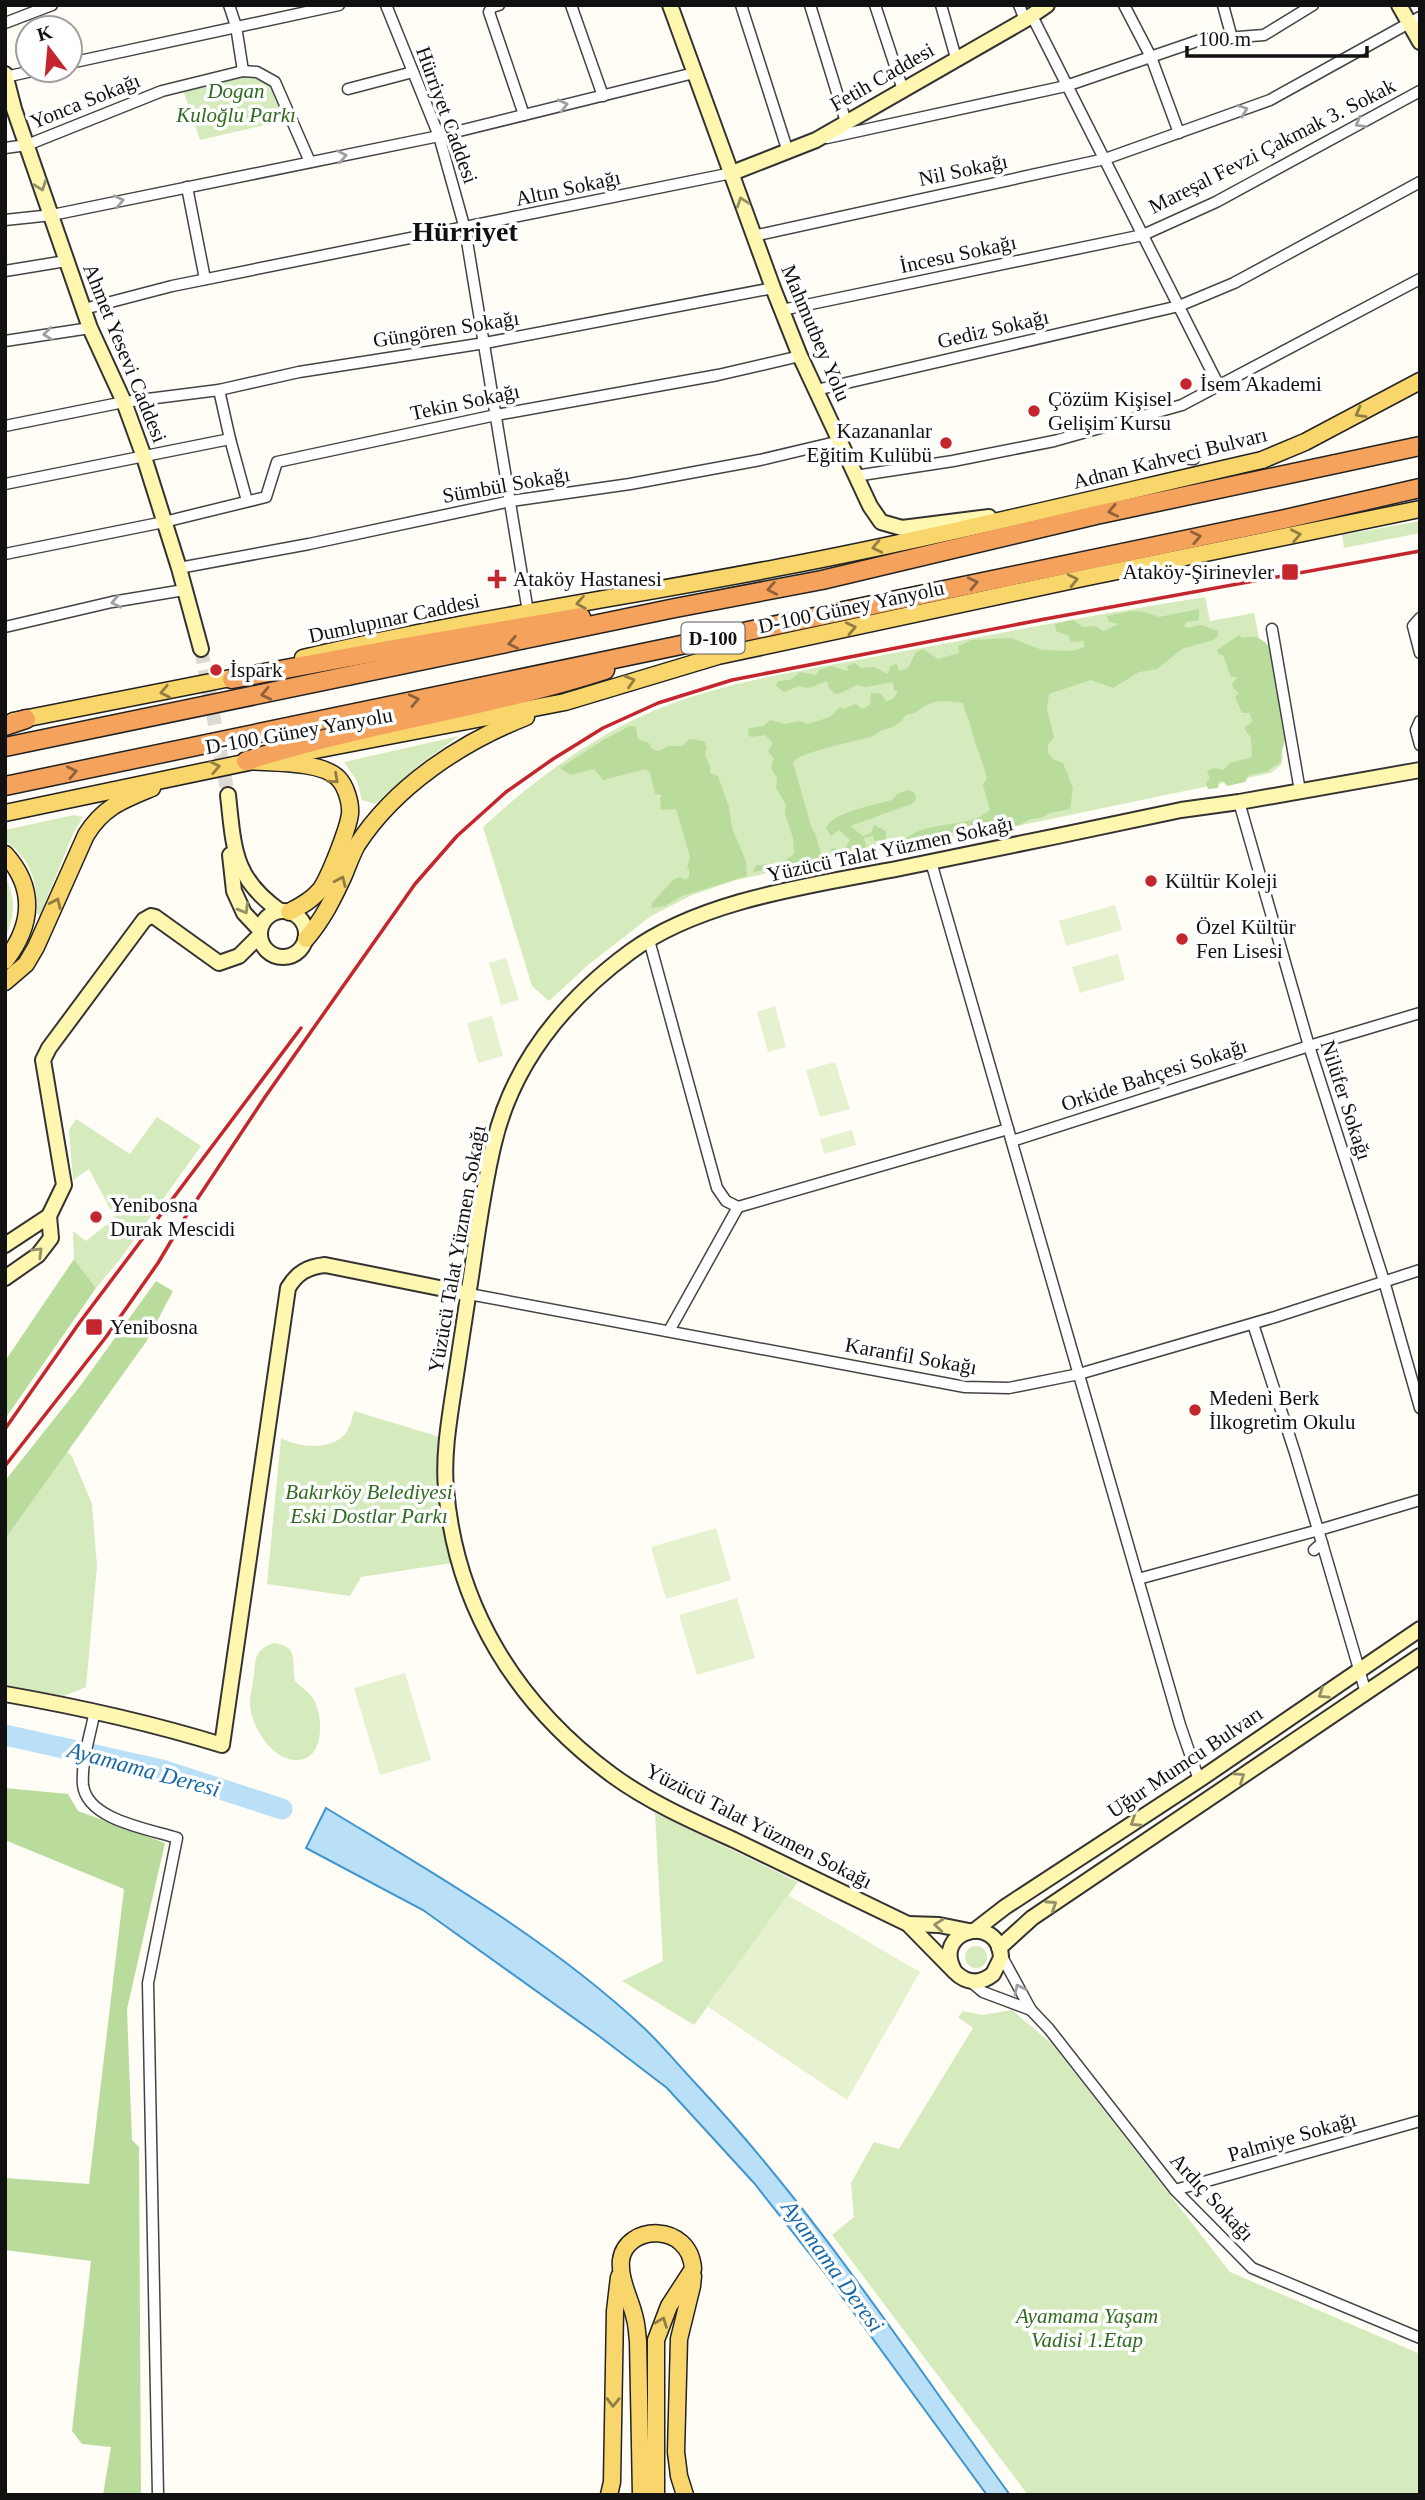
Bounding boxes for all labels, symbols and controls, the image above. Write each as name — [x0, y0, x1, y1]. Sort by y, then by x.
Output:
north arrow — [14, 14, 84, 84]
scale bar — [1187, 14, 1367, 58]
text: K — [34, 21, 55, 45]
text: 100 m — [1198, 27, 1251, 51]
street label: Fetih Caddesi — [826, 38, 938, 116]
street label: Hürriyet Caddesi — [411, 43, 483, 187]
street label: Yonca Sokağı — [27, 68, 144, 134]
street label: Mareşal Fevzi Çakmak 3. Sokak — [1145, 73, 1400, 219]
park label: Dogan Kuloğlu Parkı — [175, 79, 296, 127]
one-way arrow — [557, 99, 569, 113]
one-way arrow — [1236, 104, 1248, 118]
one-way arrow — [1355, 115, 1367, 129]
one-way arrow — [336, 149, 348, 164]
street label: Nil Sokağı — [916, 149, 1010, 191]
street label: Altın Sokağı — [513, 165, 623, 211]
one-way arrow — [33, 179, 47, 191]
one-way arrow — [113, 195, 125, 210]
one-way arrow — [736, 197, 750, 209]
district label: Hürriyet — [412, 216, 519, 247]
street label: İncesu Sokağı — [898, 230, 1019, 278]
street label: Ahmet Yesevi Caddesi — [78, 260, 172, 446]
street label: Mahmutbey Yolu — [776, 261, 856, 405]
street label: Gediz Sokağı — [935, 304, 1051, 353]
street label: Güngören Sokağı — [371, 306, 521, 352]
one-way arrow — [42, 326, 53, 341]
place label: İsem Akademi — [1200, 372, 1322, 396]
marker: İsem Akademi — [1178, 376, 1194, 392]
street label: Tekin Sokağı — [408, 379, 522, 425]
place label: Çözüm Kişisel Gelişim Kursu — [1048, 387, 1172, 435]
marker: Çözüm Kişisel Gelişim Kursu — [1026, 403, 1042, 419]
one-way arrow — [1355, 405, 1367, 418]
place label: Kazananlar Eğitim Kulübü — [807, 419, 932, 467]
street label: Adnan Kahveci Bulvarı — [1070, 422, 1270, 494]
marker: Kazananlar Eğitim Kulübü — [938, 435, 954, 451]
street label: Sümbül Sokağı — [440, 462, 572, 508]
one-way arrow — [1107, 503, 1119, 518]
one-way arrow — [1290, 528, 1302, 543]
one-way arrow — [1190, 531, 1202, 546]
one-way arrow — [871, 538, 883, 553]
place label: Ataköy-Şirinevler — [1122, 560, 1274, 584]
marker: Ataköy-Şirinevler — [1280, 562, 1300, 582]
place label: Ataköy Hastanesi — [513, 567, 662, 591]
marker: Ataköy Hastanesi — [487, 569, 507, 589]
one-way arrow — [1067, 574, 1079, 588]
street label: D-100 Güney Yanyolu — [756, 575, 947, 638]
one-way arrow — [967, 577, 979, 592]
one-way arrow — [766, 581, 778, 596]
street label: Dumlupınar Caddesi — [306, 588, 482, 648]
one-way arrow — [110, 593, 122, 608]
one-way arrow — [575, 595, 587, 610]
road number: D-100 — [682, 622, 744, 653]
one-way arrow — [845, 622, 857, 637]
one-way arrow — [507, 634, 519, 649]
place label: İspark — [230, 658, 283, 682]
marker: İspark — [208, 662, 224, 678]
one-way arrow — [623, 675, 636, 689]
one-way arrow — [159, 684, 171, 699]
one-way arrow — [260, 685, 272, 700]
one-way arrow — [408, 693, 420, 708]
street label: D-100 Güney Yanyolu — [204, 703, 395, 759]
one-way arrow — [209, 761, 221, 776]
one-way arrow — [66, 766, 78, 781]
one-way arrow — [326, 771, 339, 783]
street label: Yüzücü Talat Yüzmen Sokağı — [765, 811, 1015, 887]
place label: Kültür Koleji — [1165, 869, 1278, 893]
marker: Kültür Koleji — [1143, 873, 1159, 889]
one-way arrow — [333, 876, 347, 889]
one-way arrow — [48, 898, 62, 910]
one-way arrow — [236, 902, 249, 915]
place label: Özel Kültür Fen Lisesi — [1196, 915, 1296, 963]
marker: Özel Kültür Fen Lisesi — [1174, 931, 1190, 947]
street label: Orkide Bahçesi Sokağı — [1058, 1034, 1250, 1116]
street label: Nilüfer Sokağı — [1315, 1037, 1377, 1163]
street label: Yüzücü Talat Yüzmen Sokağı — [423, 1123, 491, 1375]
place label: Yenibosna Durak Mescidi — [110, 1193, 236, 1241]
marker: Yenibosna Durak Mescidi — [88, 1209, 104, 1225]
one-way arrow — [30, 1248, 43, 1261]
place label: Yenibosna — [110, 1315, 198, 1339]
marker: Yenibosna — [84, 1317, 104, 1337]
street label: Karanfil Sokağı — [843, 1333, 979, 1379]
place label: Medeni Berk İlkogretim Okulu — [1209, 1386, 1356, 1434]
marker: Medeni Berk İlkogretim Okulu — [1187, 1402, 1203, 1418]
park label: Bakırköy Belediyesi Eski Dostlar Parkı — [285, 1480, 453, 1528]
one-way arrow — [1317, 1686, 1330, 1699]
street label: Uğur Mumcu Bulvarı — [1103, 1701, 1267, 1823]
water label: Ayamama Deresi — [63, 1737, 223, 1802]
street label: Yüzücü Talat Yüzmen Sokağı — [642, 1758, 876, 1894]
one-way arrow — [1232, 1773, 1245, 1785]
one-way arrow — [1129, 1814, 1142, 1827]
one-way arrow — [1045, 1901, 1058, 1914]
one-way arrow — [933, 1918, 944, 1933]
one-way arrow — [1013, 1984, 1027, 1996]
street label: Palmiye Sokağı — [1225, 2107, 1359, 2167]
street label: Ardıç Sokağı — [1165, 2148, 1259, 2246]
water label: Ayamama Deresi — [775, 2194, 889, 2337]
park label: Ayamama Yaşam Vadisi 1.Etap — [1014, 2304, 1158, 2352]
one-way arrow — [653, 2317, 667, 2329]
one-way arrow — [605, 2398, 621, 2408]

